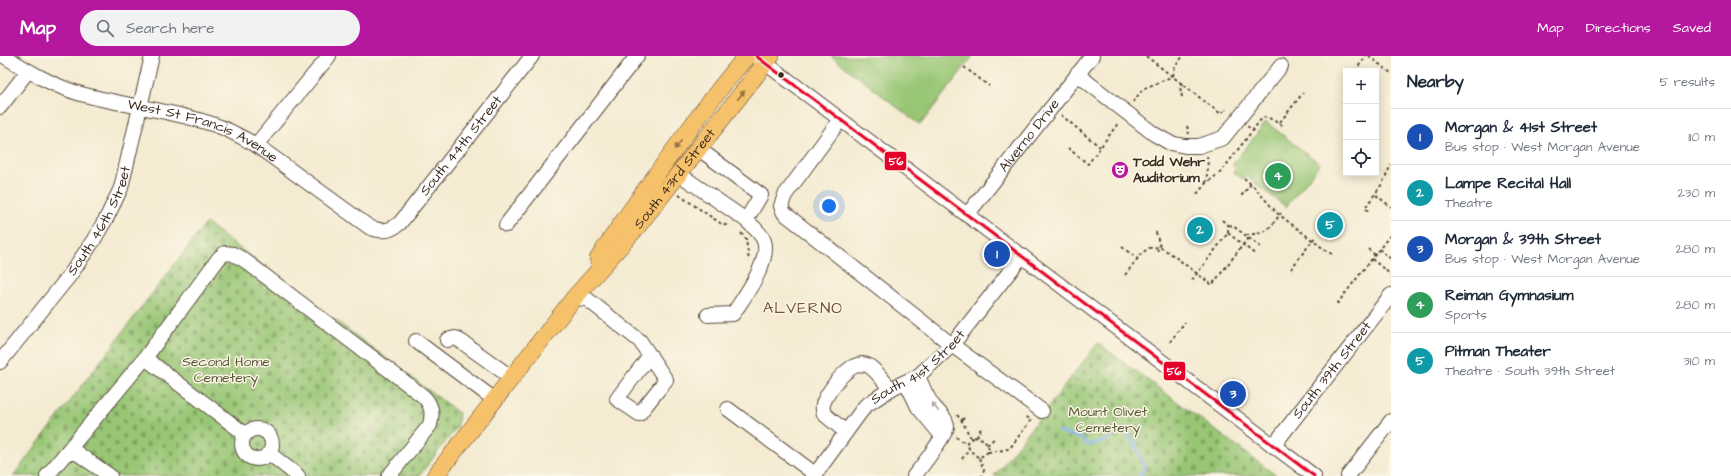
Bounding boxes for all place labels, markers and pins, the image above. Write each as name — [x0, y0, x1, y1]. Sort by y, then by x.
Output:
unlabelled marker — [776, 70, 786, 80]
place label: Todd Wehr Auditorium — [1132, 152, 1205, 188]
theatre icon: Todd Wehr Auditorium — [1110, 160, 1130, 180]
pin: 4 — [1265, 161, 1291, 191]
pin: 5 — [1317, 210, 1343, 240]
pin: 2 — [1187, 215, 1213, 245]
pin: 1 — [984, 239, 1010, 269]
pin: 3 — [1220, 379, 1246, 409]

